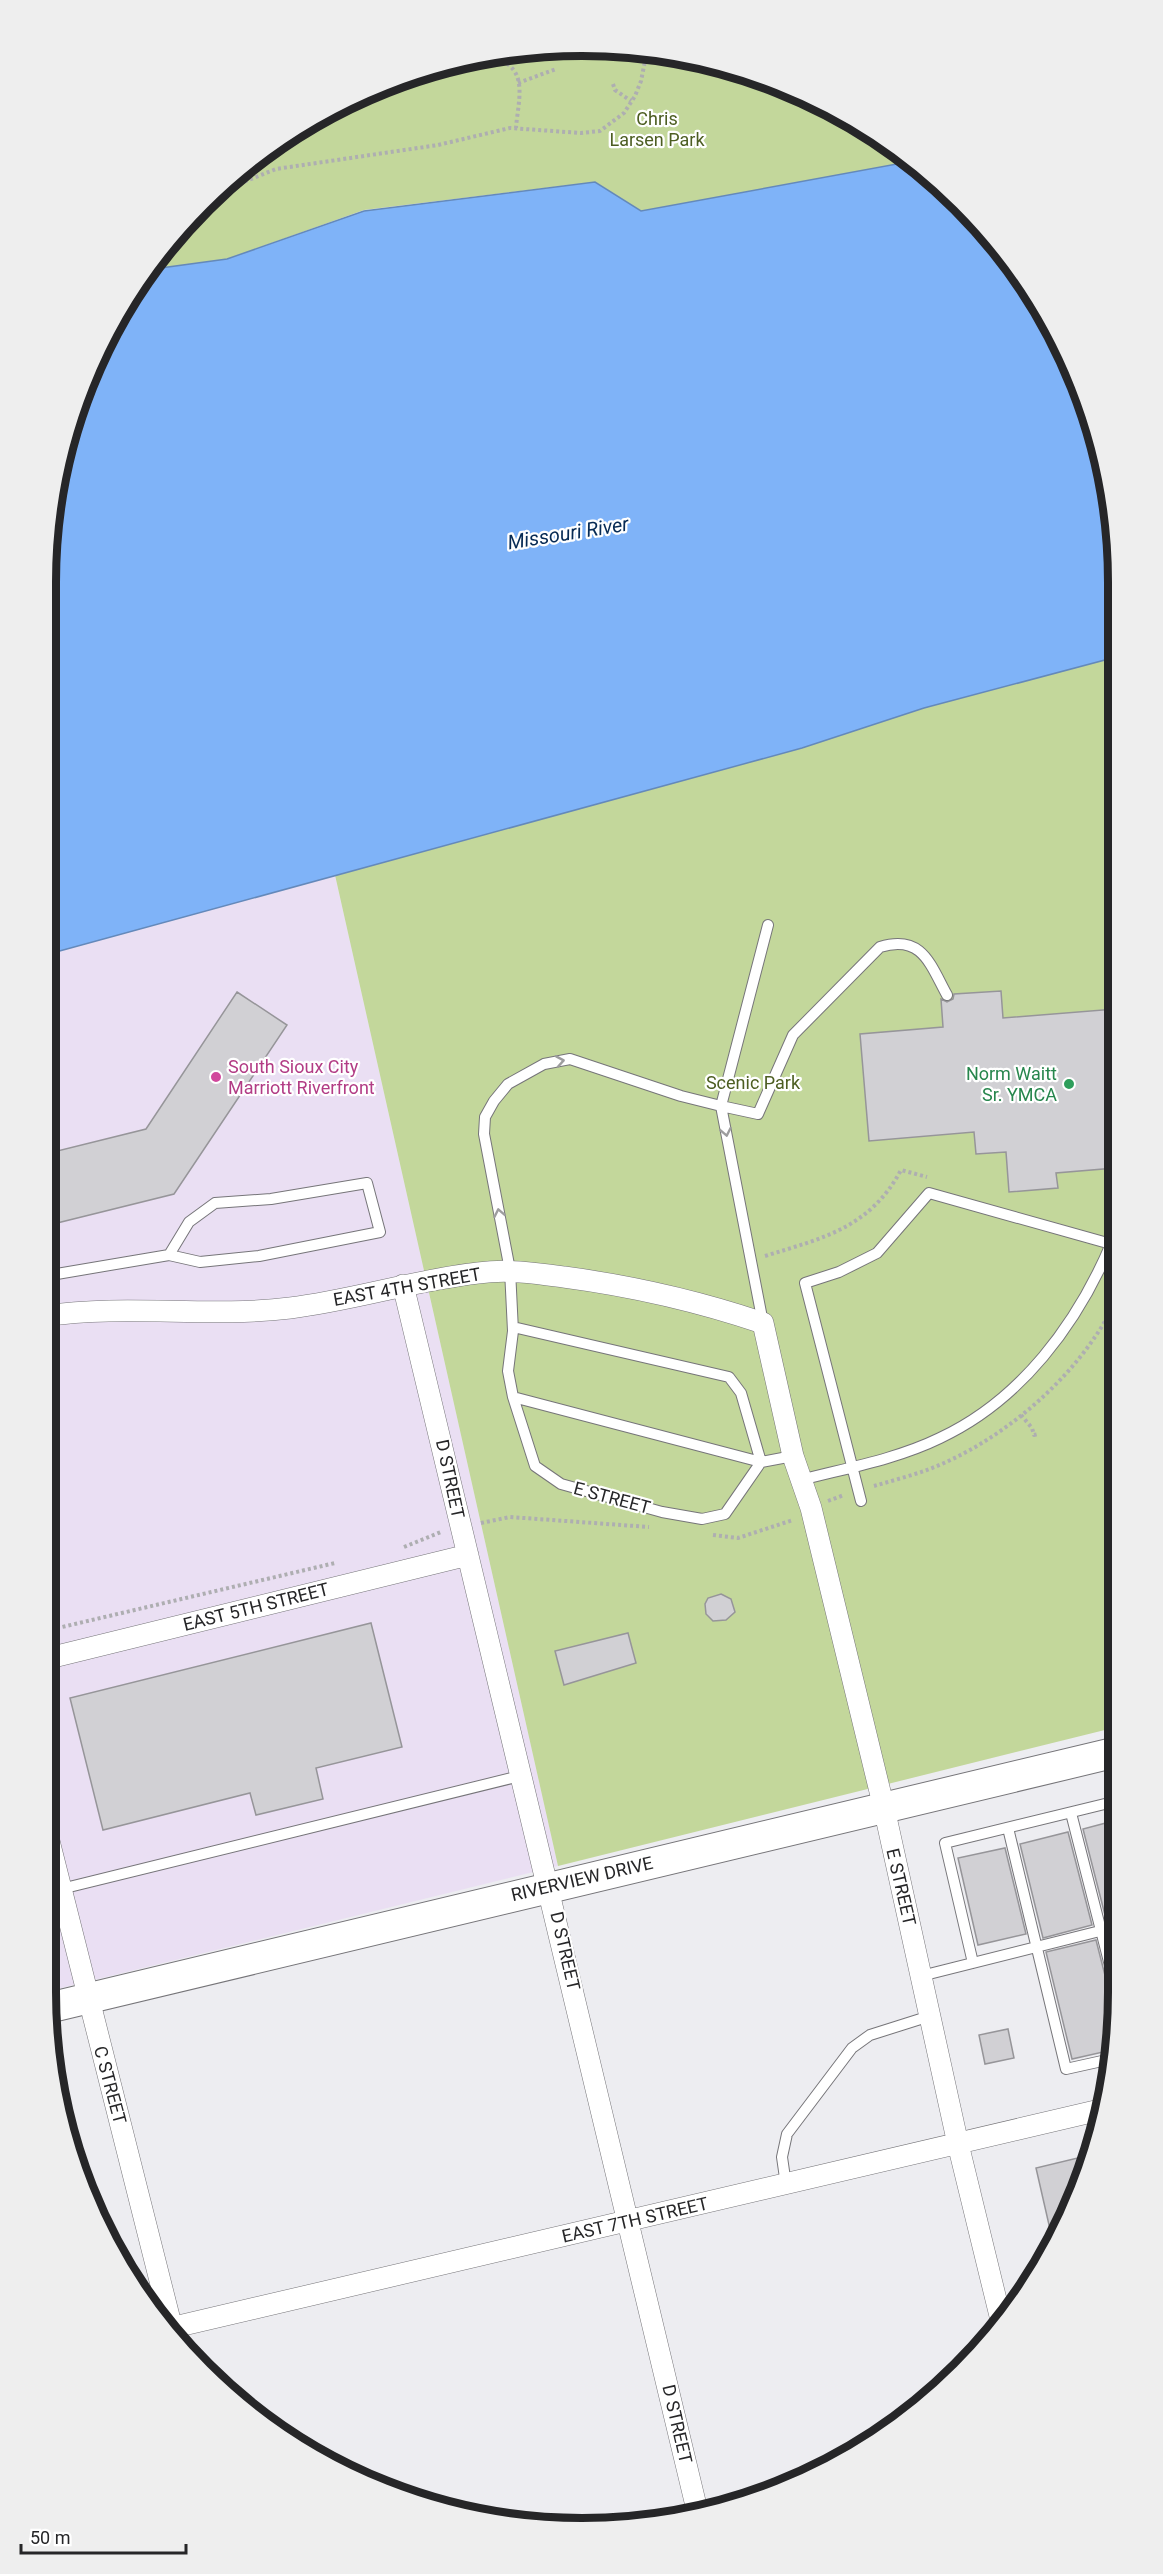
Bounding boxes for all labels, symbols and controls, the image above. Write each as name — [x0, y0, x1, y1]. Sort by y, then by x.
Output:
park label: Chris Larsen Park — [609, 108, 705, 150]
water label: Missouri River — [506, 511, 632, 554]
one-way arrow — [554, 1055, 564, 1068]
place label: South Sioux City Marriott Riverfront — [228, 1056, 375, 1098]
place label: Norm Waitt Sr. YMCA — [966, 1063, 1057, 1105]
marker: South Sioux City Marriott Riverfront — [209, 1070, 223, 1084]
park label: Scenic Park — [706, 1072, 801, 1093]
marker: Norm Waitt Sr. YMCA — [1062, 1077, 1076, 1091]
one-way arrow — [719, 1127, 732, 1137]
one-way arrow — [493, 1208, 506, 1218]
street label: EAST 4TH STREET — [331, 1263, 483, 1310]
street label: D STREET — [432, 1437, 469, 1521]
street label: E STREET — [571, 1477, 653, 1518]
street label: EAST 5TH STREET — [181, 1578, 331, 1635]
street label: E STREET — [882, 1846, 921, 1928]
street label: RIVERVIEW DRIVE — [509, 1852, 655, 1905]
street label: D STREET — [546, 1909, 585, 1993]
street label: C STREET — [90, 2043, 131, 2127]
street label: EAST 7TH STREET — [560, 2192, 710, 2247]
street label: D STREET — [658, 2382, 697, 2466]
scale bar — [21, 2517, 186, 2555]
text: 50 m — [30, 2527, 70, 2548]

